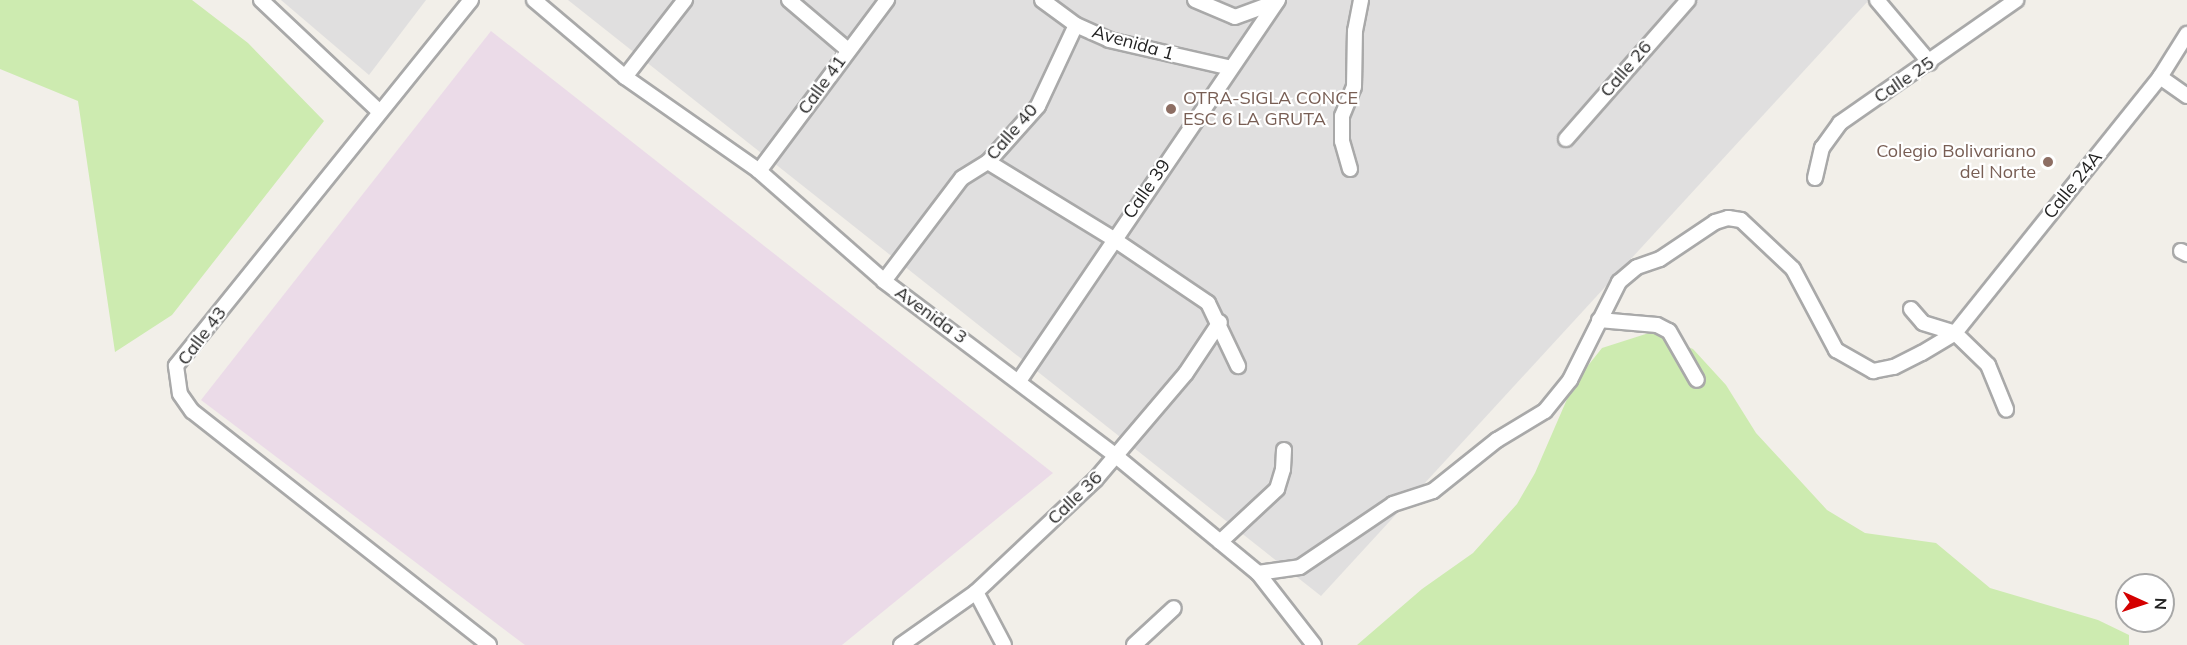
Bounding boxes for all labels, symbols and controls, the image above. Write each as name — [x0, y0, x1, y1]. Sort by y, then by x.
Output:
street label: Avenida 1 — [1090, 21, 1176, 65]
street label: Calle 26 — [1596, 36, 1656, 102]
street label: Calle 41 — [793, 51, 851, 119]
street label: Calle 25 — [1870, 52, 1938, 108]
place label: OTRA-SIGLA CONCE ESC 6 LA GRUTA — [1183, 88, 1358, 130]
street label: Calle 40 — [982, 99, 1042, 165]
marker: OTRA-SIGLA CONCE ESC 6 LA GRUTA — [1164, 102, 1178, 116]
place label: Colegio Bolivariano del Norte — [1876, 141, 2036, 184]
street label: Calle 24A — [2039, 147, 2107, 223]
street label: Calle 39 — [1119, 155, 1175, 223]
marker: Colegio Bolivariano del Norte — [2041, 155, 2055, 169]
street label: Avenida 3 — [891, 282, 971, 348]
street label: Calle 43 — [173, 303, 231, 369]
street label: Calle 36 — [1043, 467, 1107, 529]
north arrow — [2115, 573, 2175, 633]
text: N — [2151, 597, 2171, 610]

